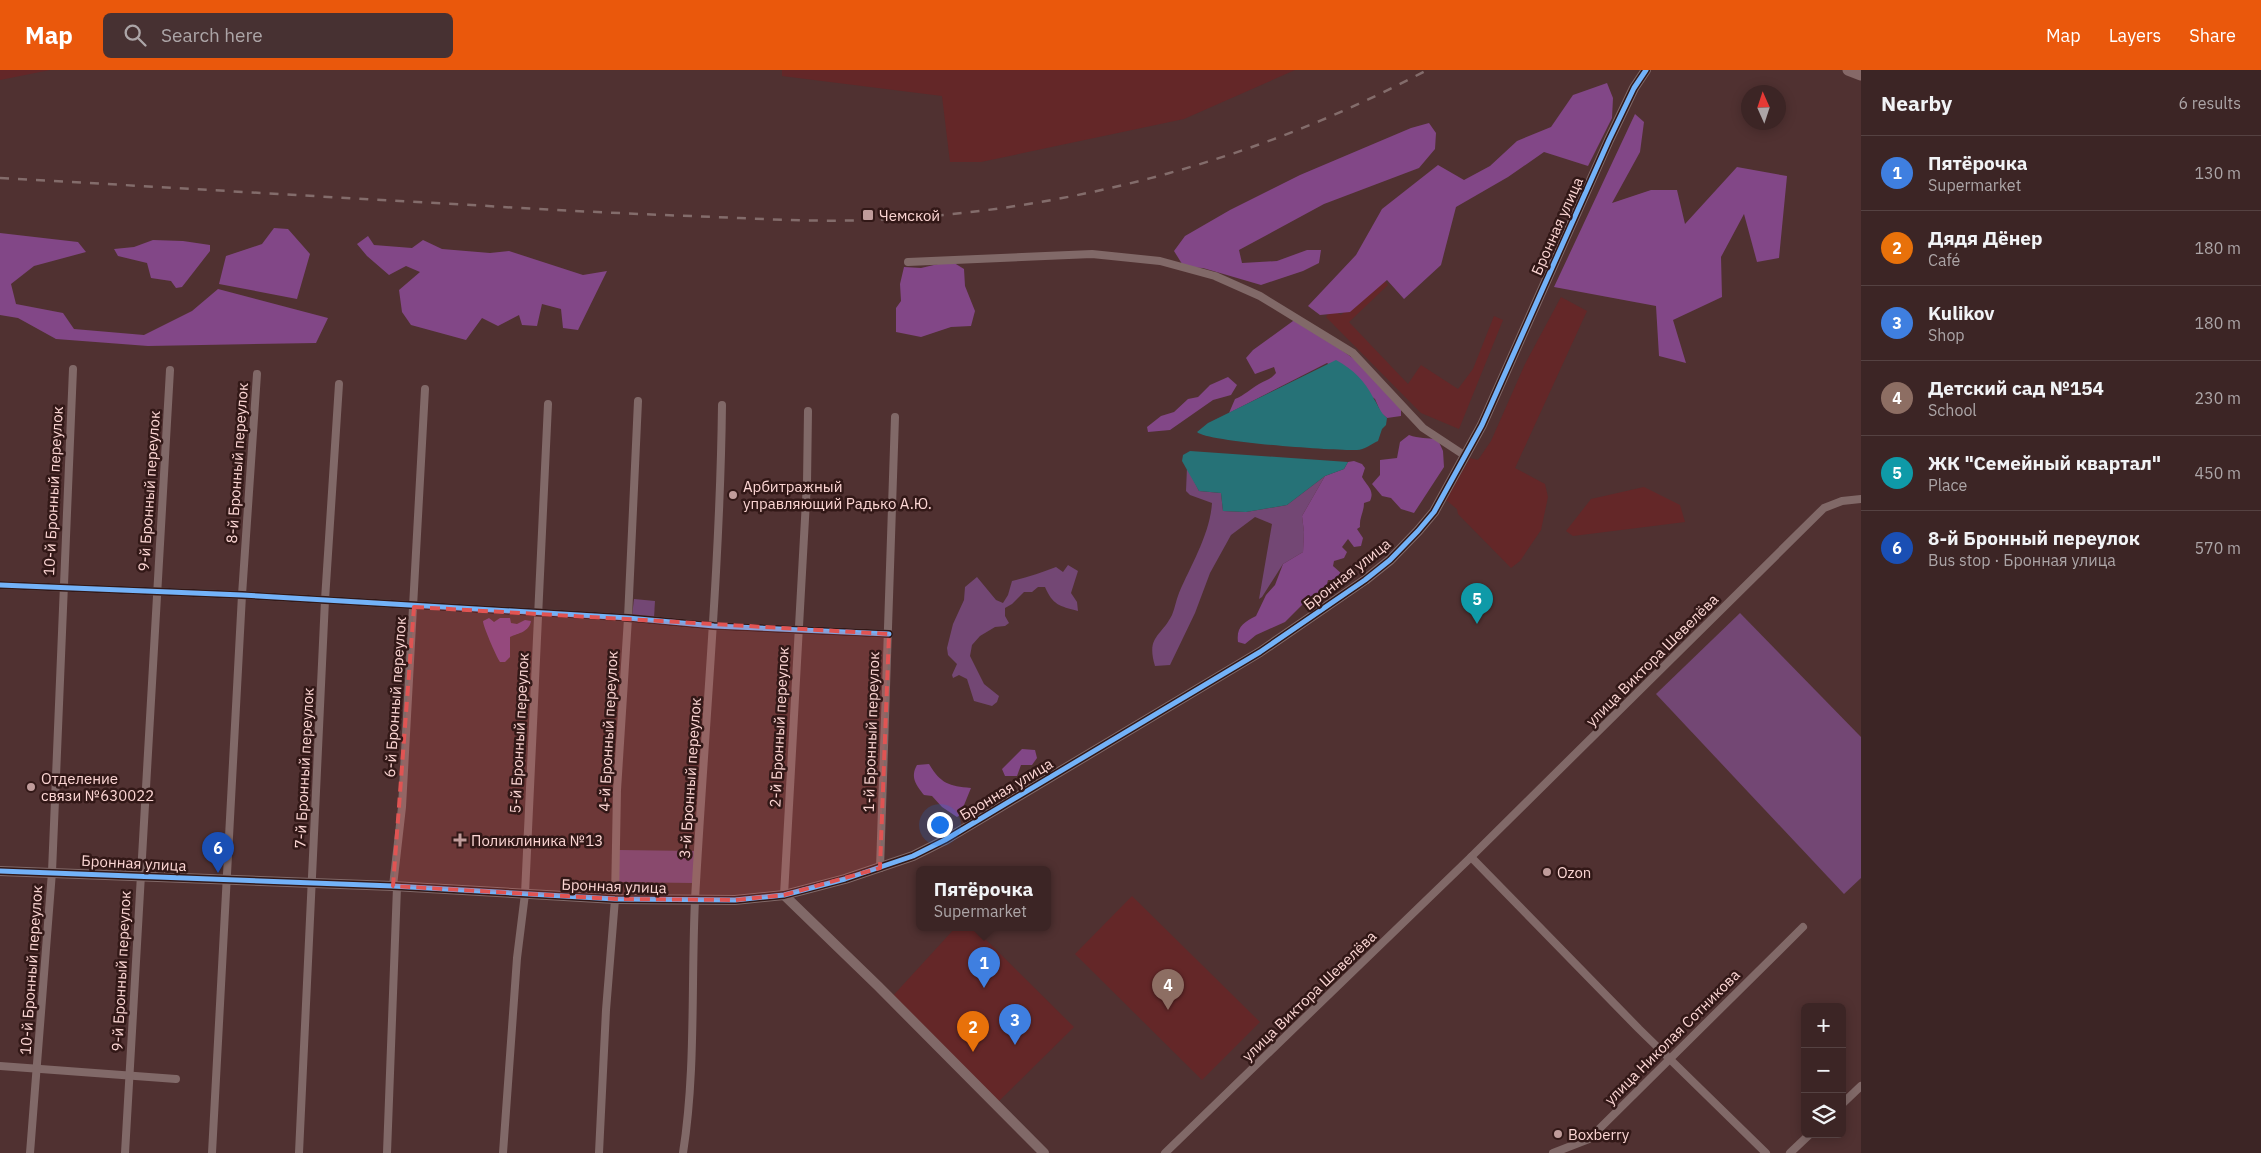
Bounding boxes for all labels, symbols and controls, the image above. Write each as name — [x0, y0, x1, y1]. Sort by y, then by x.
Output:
search box — [103, 13, 453, 58]
text: Map — [25, 19, 73, 51]
icon: search — [121, 21, 149, 49]
text: Search here — [161, 23, 263, 47]
text: Map — [2046, 24, 2081, 47]
text: Layers — [2109, 24, 2161, 47]
text: Share — [2189, 24, 2236, 47]
north arrow — [1741, 85, 1786, 130]
text: Nearby — [1881, 89, 1952, 117]
text: 6 results — [2178, 93, 2241, 113]
text: Пятёрочка — [1928, 151, 2028, 175]
text: 1 — [1892, 163, 1902, 183]
text: 130 m — [2194, 163, 2241, 183]
street label: Бронная улица — [1527, 174, 1587, 278]
text: Supermarket — [1928, 175, 2021, 195]
place label: Чемской — [879, 206, 940, 225]
marker: Чемской — [861, 208, 875, 222]
text: Дядя Дёнер — [1928, 226, 2043, 250]
text: 2 — [1892, 238, 1902, 258]
text: 180 m — [2194, 238, 2241, 258]
text: Café — [1928, 250, 1960, 270]
text: Kulikov — [1928, 301, 1995, 325]
text: 3 — [1892, 313, 1902, 333]
text: 180 m — [2194, 313, 2241, 333]
text: Shop — [1928, 325, 1965, 345]
text: Детский сад №154 — [1928, 376, 2104, 400]
street label: 8-й Бронный переулок — [222, 382, 252, 544]
text: 4 — [1892, 388, 1902, 408]
text: 230 m — [2194, 388, 2241, 408]
text: School — [1928, 400, 1977, 420]
street label: 10-й Бронный переулок — [39, 406, 67, 576]
street label: 9-й Бронный переулок — [134, 410, 164, 572]
text: ЖК "Семейный квартал" — [1928, 451, 2161, 475]
text: 5 — [1892, 463, 1902, 483]
text: 450 m — [2194, 463, 2241, 483]
text: Place — [1928, 475, 1967, 495]
place label: Арбитражный управляющий Радько А.Ю. — [743, 477, 932, 513]
marker: Арбитражный управляющий Радько А.Ю. — [727, 489, 739, 501]
text: 8-й Бронный переулок — [1928, 526, 2140, 550]
street label: Бронная улица — [1300, 534, 1394, 614]
text: 6 — [1892, 538, 1902, 558]
text: 570 m — [2194, 538, 2241, 558]
text: Bus stop · Бронная улица — [1928, 550, 2116, 570]
pin: 5 — [1461, 583, 1493, 624]
street label: улица Виктора Шевелёва — [1582, 590, 1722, 730]
street label: 6-й Бронный переулок — [380, 616, 410, 778]
street label: 2-й Бронный переулок — [765, 646, 793, 808]
street label: 4-й Бронный переулок — [594, 650, 622, 812]
street label: 1-й Бронный переулок — [859, 651, 883, 813]
street label: 5-й Бронный переулок — [505, 652, 533, 814]
street label: 7-й Бронный переулок — [290, 687, 318, 849]
street label: 3-й Бронный переулок — [675, 697, 705, 859]
street label: Бронная улица — [956, 754, 1056, 824]
place label: Отделение связи №630022 — [41, 769, 154, 805]
marker: Отделение связи №630022 — [25, 781, 37, 793]
your location — [927, 812, 953, 838]
place label: Поликлиника №13 — [471, 831, 603, 850]
pin: 6 — [202, 832, 234, 873]
marker: Поликлиника №13 — [453, 833, 467, 847]
street label: Бронная улица — [81, 851, 187, 875]
place label: Ozon — [1557, 863, 1591, 882]
popup — [916, 866, 1051, 931]
marker: Ozon — [1541, 866, 1553, 878]
street label: Бронная улица — [561, 875, 667, 897]
text: Пятёрочка — [934, 877, 1033, 901]
street label: 10-й Бронный переулок — [16, 885, 46, 1055]
street label: 9-й Бронный переулок — [107, 890, 135, 1052]
text: Supermarket — [934, 901, 1027, 921]
street label: улица Виктора Шевелёва — [1238, 927, 1380, 1065]
pin: 1 — [968, 947, 1000, 988]
street label: улица Николая Сотникова — [1600, 965, 1744, 1109]
pin: 4 — [1152, 969, 1184, 1010]
map controls — [1801, 1003, 1846, 1138]
button: + — [1801, 1003, 1846, 1048]
pin: 3 — [999, 1004, 1031, 1045]
pin: 2 — [957, 1011, 989, 1052]
button: − — [1801, 1048, 1846, 1093]
button: layers — [1801, 1093, 1846, 1138]
place label: Boxberry — [1568, 1125, 1630, 1144]
marker: Boxberry — [1552, 1128, 1564, 1140]

